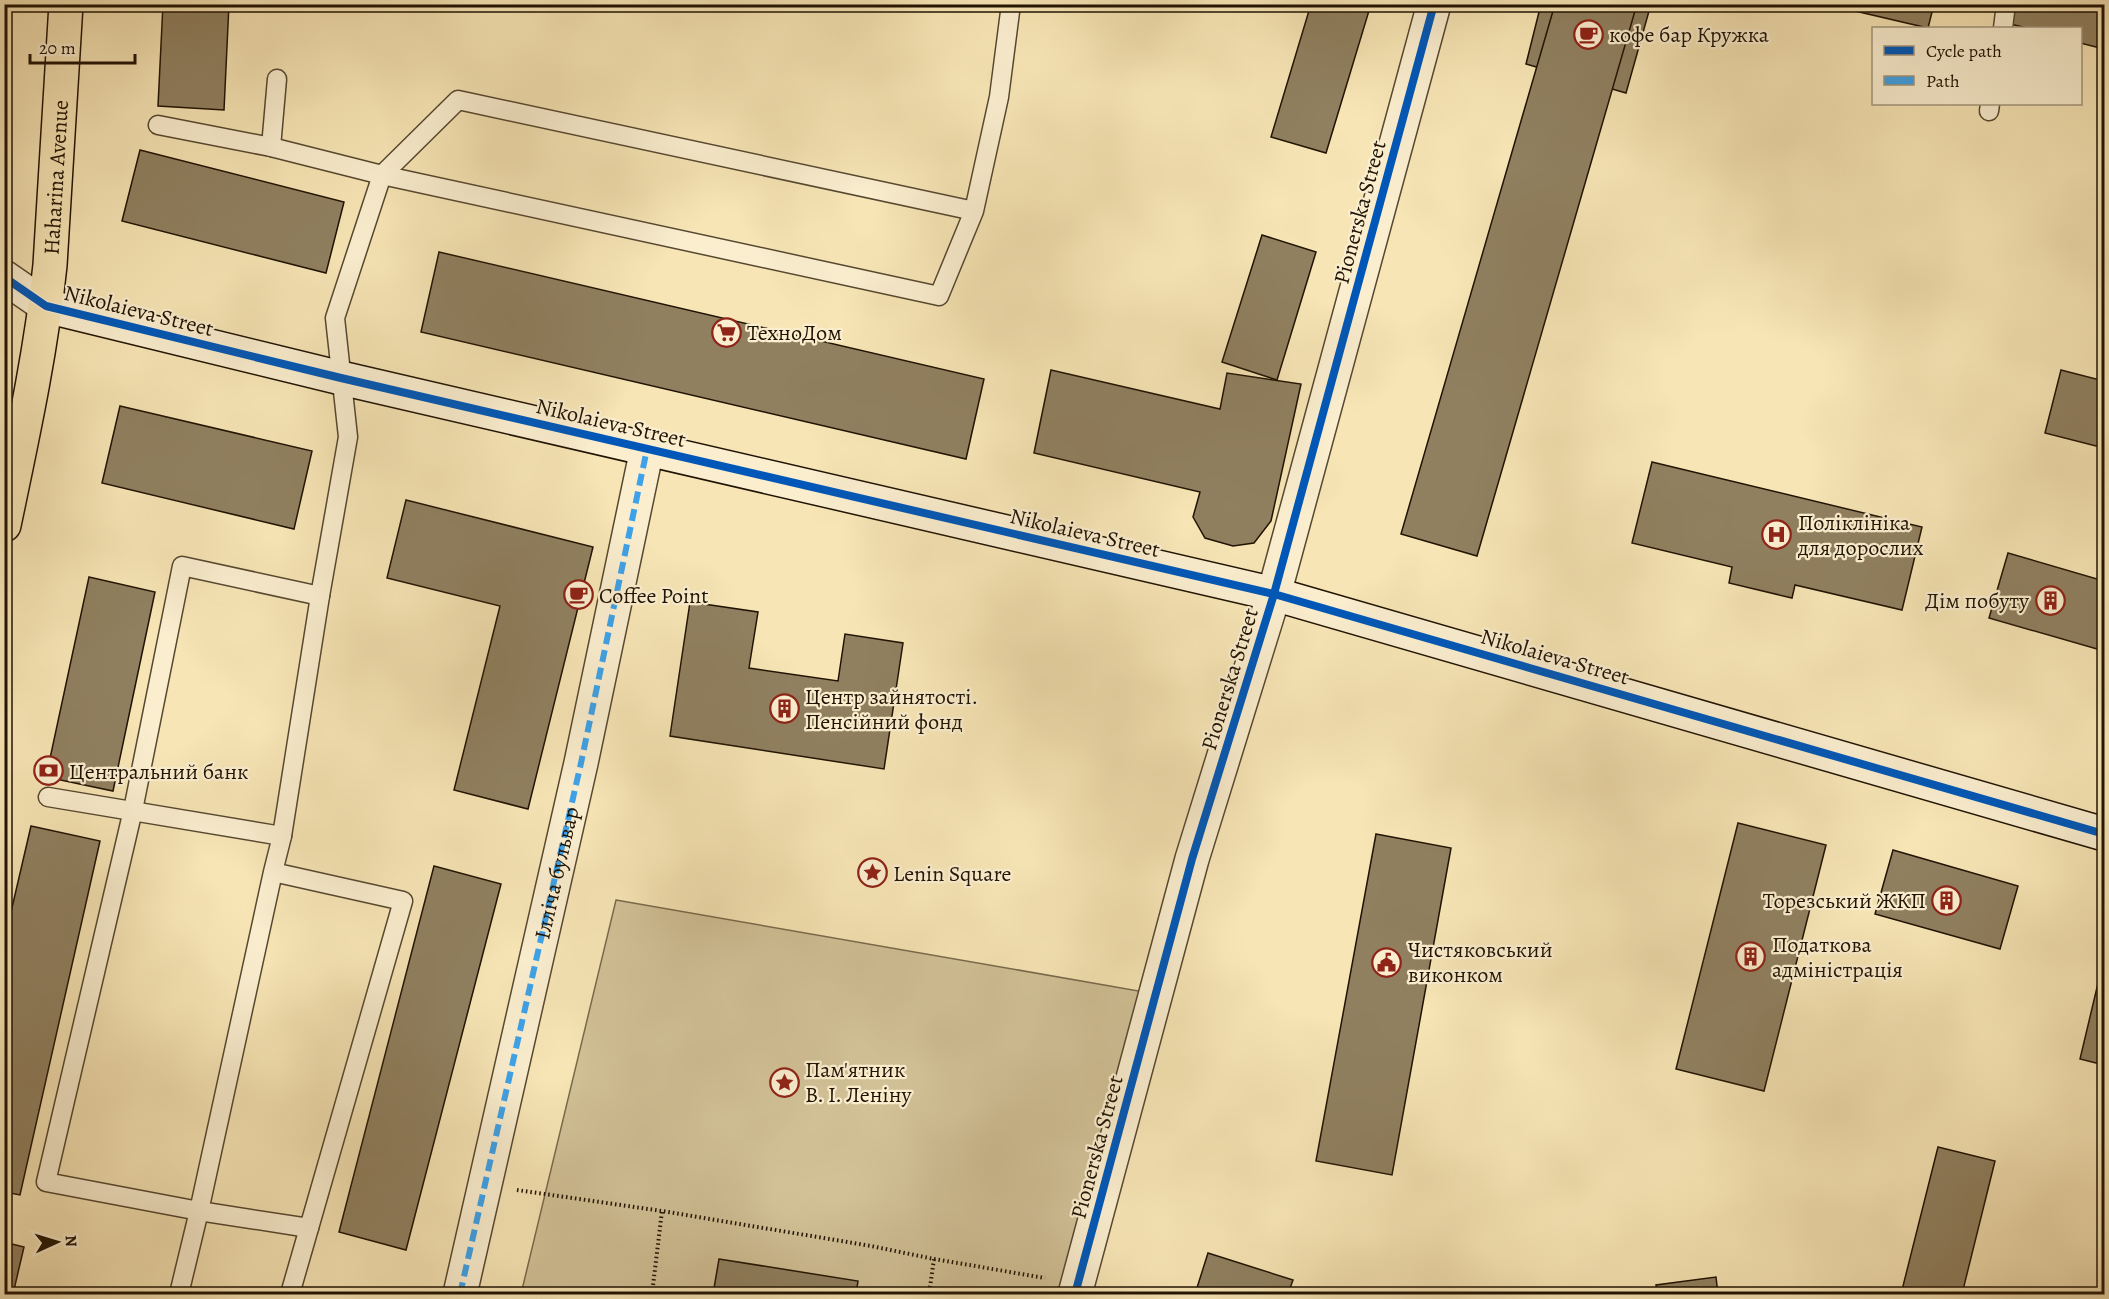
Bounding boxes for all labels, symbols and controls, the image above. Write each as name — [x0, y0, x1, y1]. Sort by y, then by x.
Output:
cafe icon: кофе бар Кружка — [1572, 18, 1604, 50]
place label: кофе бар Кружка — [1609, 20, 1770, 50]
scale bar — [30, 27, 135, 65]
legend — [1872, 27, 2082, 105]
text: 20 m — [39, 36, 76, 60]
text: Cycle path — [1926, 39, 2002, 63]
text: Path — [1926, 69, 1960, 93]
street label: Haharina Avenue — [37, 99, 76, 256]
street label: Pionerska Street — [1326, 137, 1394, 287]
street label: Nikolaieva Street — [61, 278, 217, 344]
supermarket icon: ТехноДом — [710, 316, 742, 348]
place label: ТехноДом — [747, 318, 842, 348]
street label: Nikolaieva Street — [533, 391, 689, 455]
street label: Nikolaieva Street — [1007, 501, 1163, 565]
place label: Поліклініка для дорослих — [1797, 508, 1924, 563]
hospital icon: Поліклініка для дорослих — [1761, 519, 1793, 551]
cafe icon: Coffee Point — [562, 579, 594, 611]
place label: Coffee Point — [599, 581, 708, 611]
building icon: Дім побуту — [2034, 584, 2066, 616]
place label: Дім побуту — [1925, 586, 2030, 616]
street label: Pionerska Street — [1194, 604, 1266, 754]
street label: Nikolaieva Street — [1477, 621, 1632, 692]
place label: Центр зайнятості. Пенсійний фонд — [805, 682, 978, 737]
building icon: Центр зайнятості. Пенсійний фонд — [768, 693, 800, 725]
bank icon: Центральний банк — [32, 755, 64, 787]
place label: Центральний банк — [69, 757, 248, 787]
street label: Ілліча бульвар — [527, 804, 587, 942]
place icon: Lenin Square — [856, 857, 888, 889]
place label: Lenin Square — [893, 859, 1011, 889]
building icon: Торезський ЖКП — [1931, 884, 1963, 916]
place label: Торезський ЖКП — [1763, 886, 1926, 916]
place label: Податкова адміністрація — [1772, 930, 1903, 985]
place label: Чистяковський виконком — [1408, 935, 1553, 990]
building icon: Податкова адміністрація — [1735, 941, 1767, 973]
public building icon: Чистяковський виконком — [1371, 946, 1403, 978]
place label: Пам'ятник В. І. Леніну — [805, 1055, 913, 1110]
place icon: Пам'ятник В. І. Леніну — [768, 1066, 800, 1098]
street label: Pionerska Street — [1063, 1072, 1131, 1222]
north arrow — [27, 1212, 87, 1272]
text: N — [60, 1234, 82, 1248]

